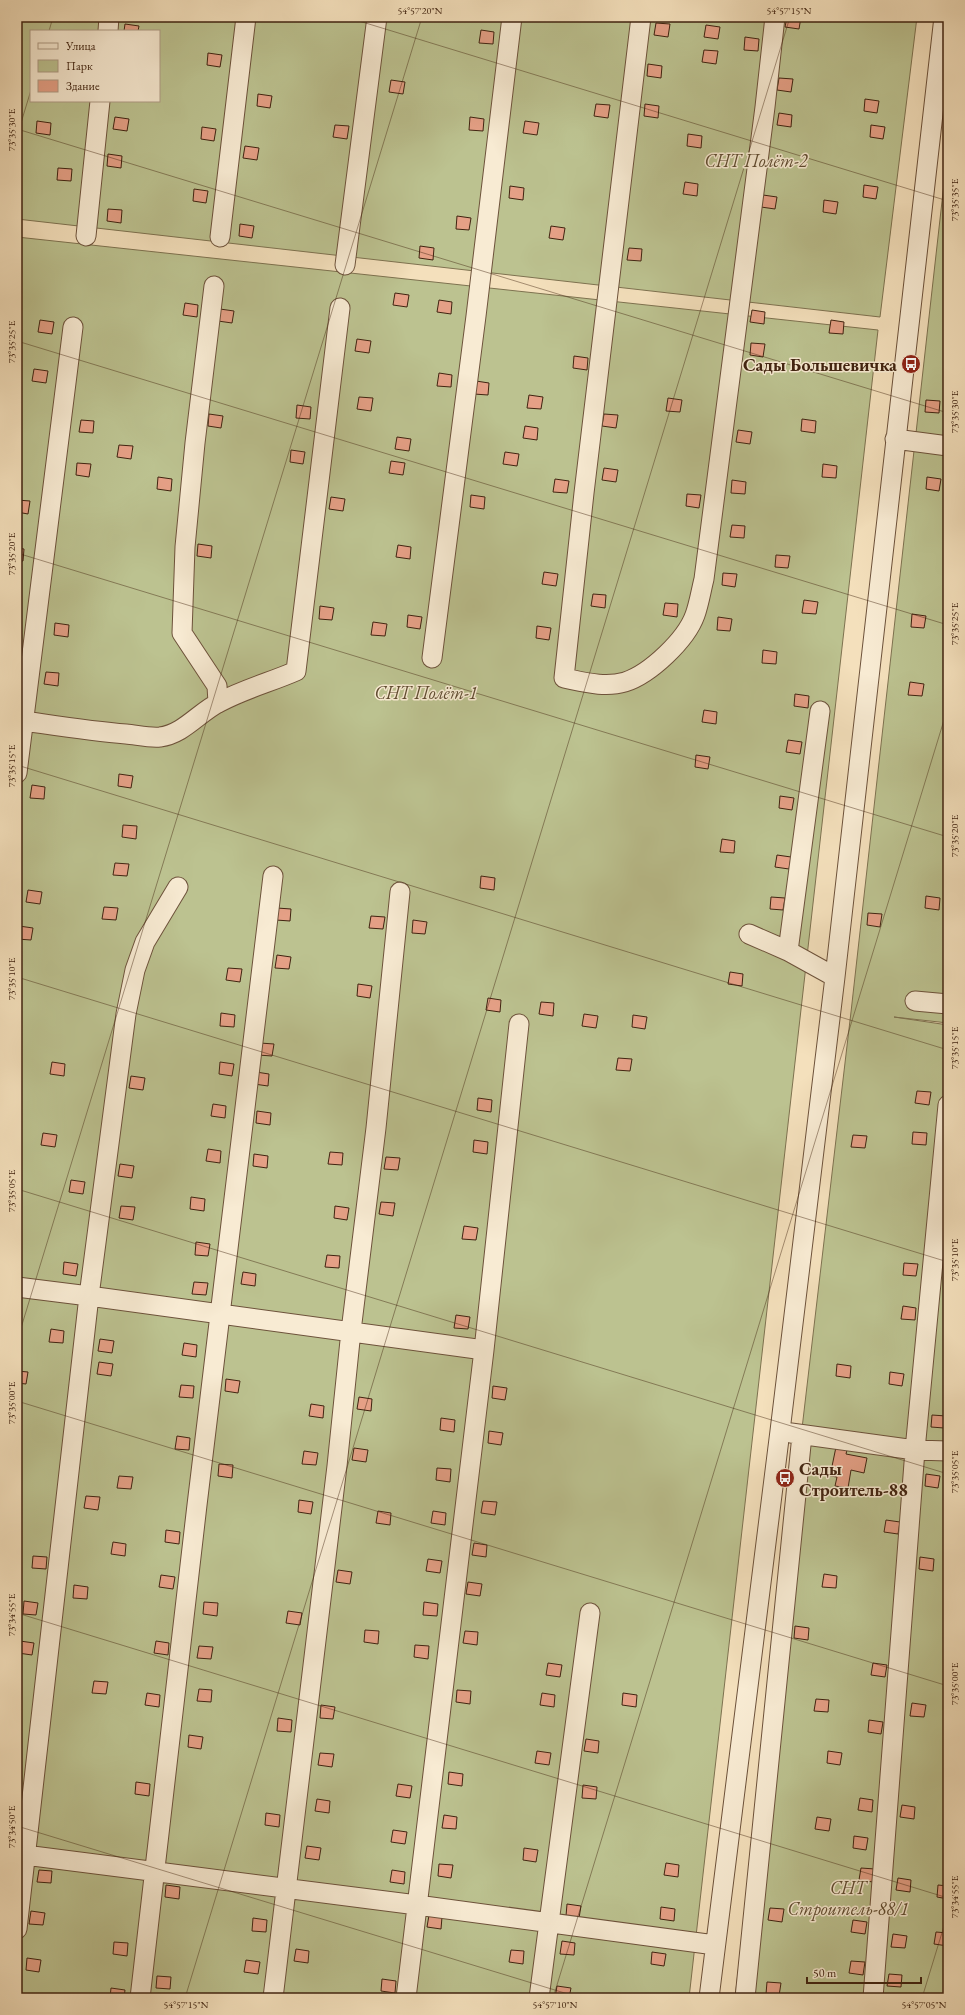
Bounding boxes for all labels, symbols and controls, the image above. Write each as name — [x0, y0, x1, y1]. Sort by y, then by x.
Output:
text: 54°57'20"N — [398, 4, 443, 17]
text: 54°57'15"N — [767, 4, 812, 17]
legend — [30, 30, 160, 102]
text: Улица — [65, 38, 96, 54]
text: Парк — [66, 58, 93, 74]
text: Здание — [66, 78, 100, 94]
text: 73°35'30"E — [5, 108, 18, 151]
park label: СНТ Полёт-2 — [705, 149, 809, 172]
text: 73°35'35"E — [948, 178, 961, 221]
text: 73°35'25"E — [5, 320, 18, 363]
place label: Сады Большевичка — [743, 353, 897, 376]
bus stop icon: Сады Большевичка — [900, 353, 922, 375]
text: 73°35'30"E — [948, 390, 961, 433]
text: 73°35'20"E — [5, 532, 18, 575]
text: 73°35'25"E — [948, 602, 961, 645]
park label: СНТ Полёт-1 — [375, 681, 477, 704]
text: 73°35'15"E — [5, 744, 18, 787]
text: 73°35'20"E — [948, 814, 961, 857]
text: 73°35'10"E — [5, 957, 18, 1000]
text: 73°35'15"E — [948, 1026, 961, 1069]
text: 73°35'05"E — [5, 1169, 18, 1212]
text: 73°35'10"E — [948, 1238, 961, 1281]
text: 73°35'00"E — [5, 1381, 18, 1424]
text: 73°35'05"E — [948, 1450, 961, 1493]
place label: Сады Строитель-88 — [799, 1457, 908, 1501]
bus stop icon: Сады Строитель-88 — [774, 1467, 796, 1489]
text: 73°34'55"E — [5, 1593, 18, 1636]
text: 73°35'00"E — [948, 1662, 961, 1705]
text: 73°34'50"E — [5, 1805, 18, 1848]
text: 73°34'55"E — [948, 1875, 961, 1918]
park label: СНТ Строитель-88/1 — [787, 1876, 909, 1921]
scale bar — [807, 1959, 921, 1985]
text: 50 m — [813, 1965, 837, 1981]
text: 54°57'15"N — [164, 1998, 209, 2011]
text: 54°57'10"N — [533, 1998, 578, 2011]
text: 54°57'05"N — [902, 1998, 947, 2011]

